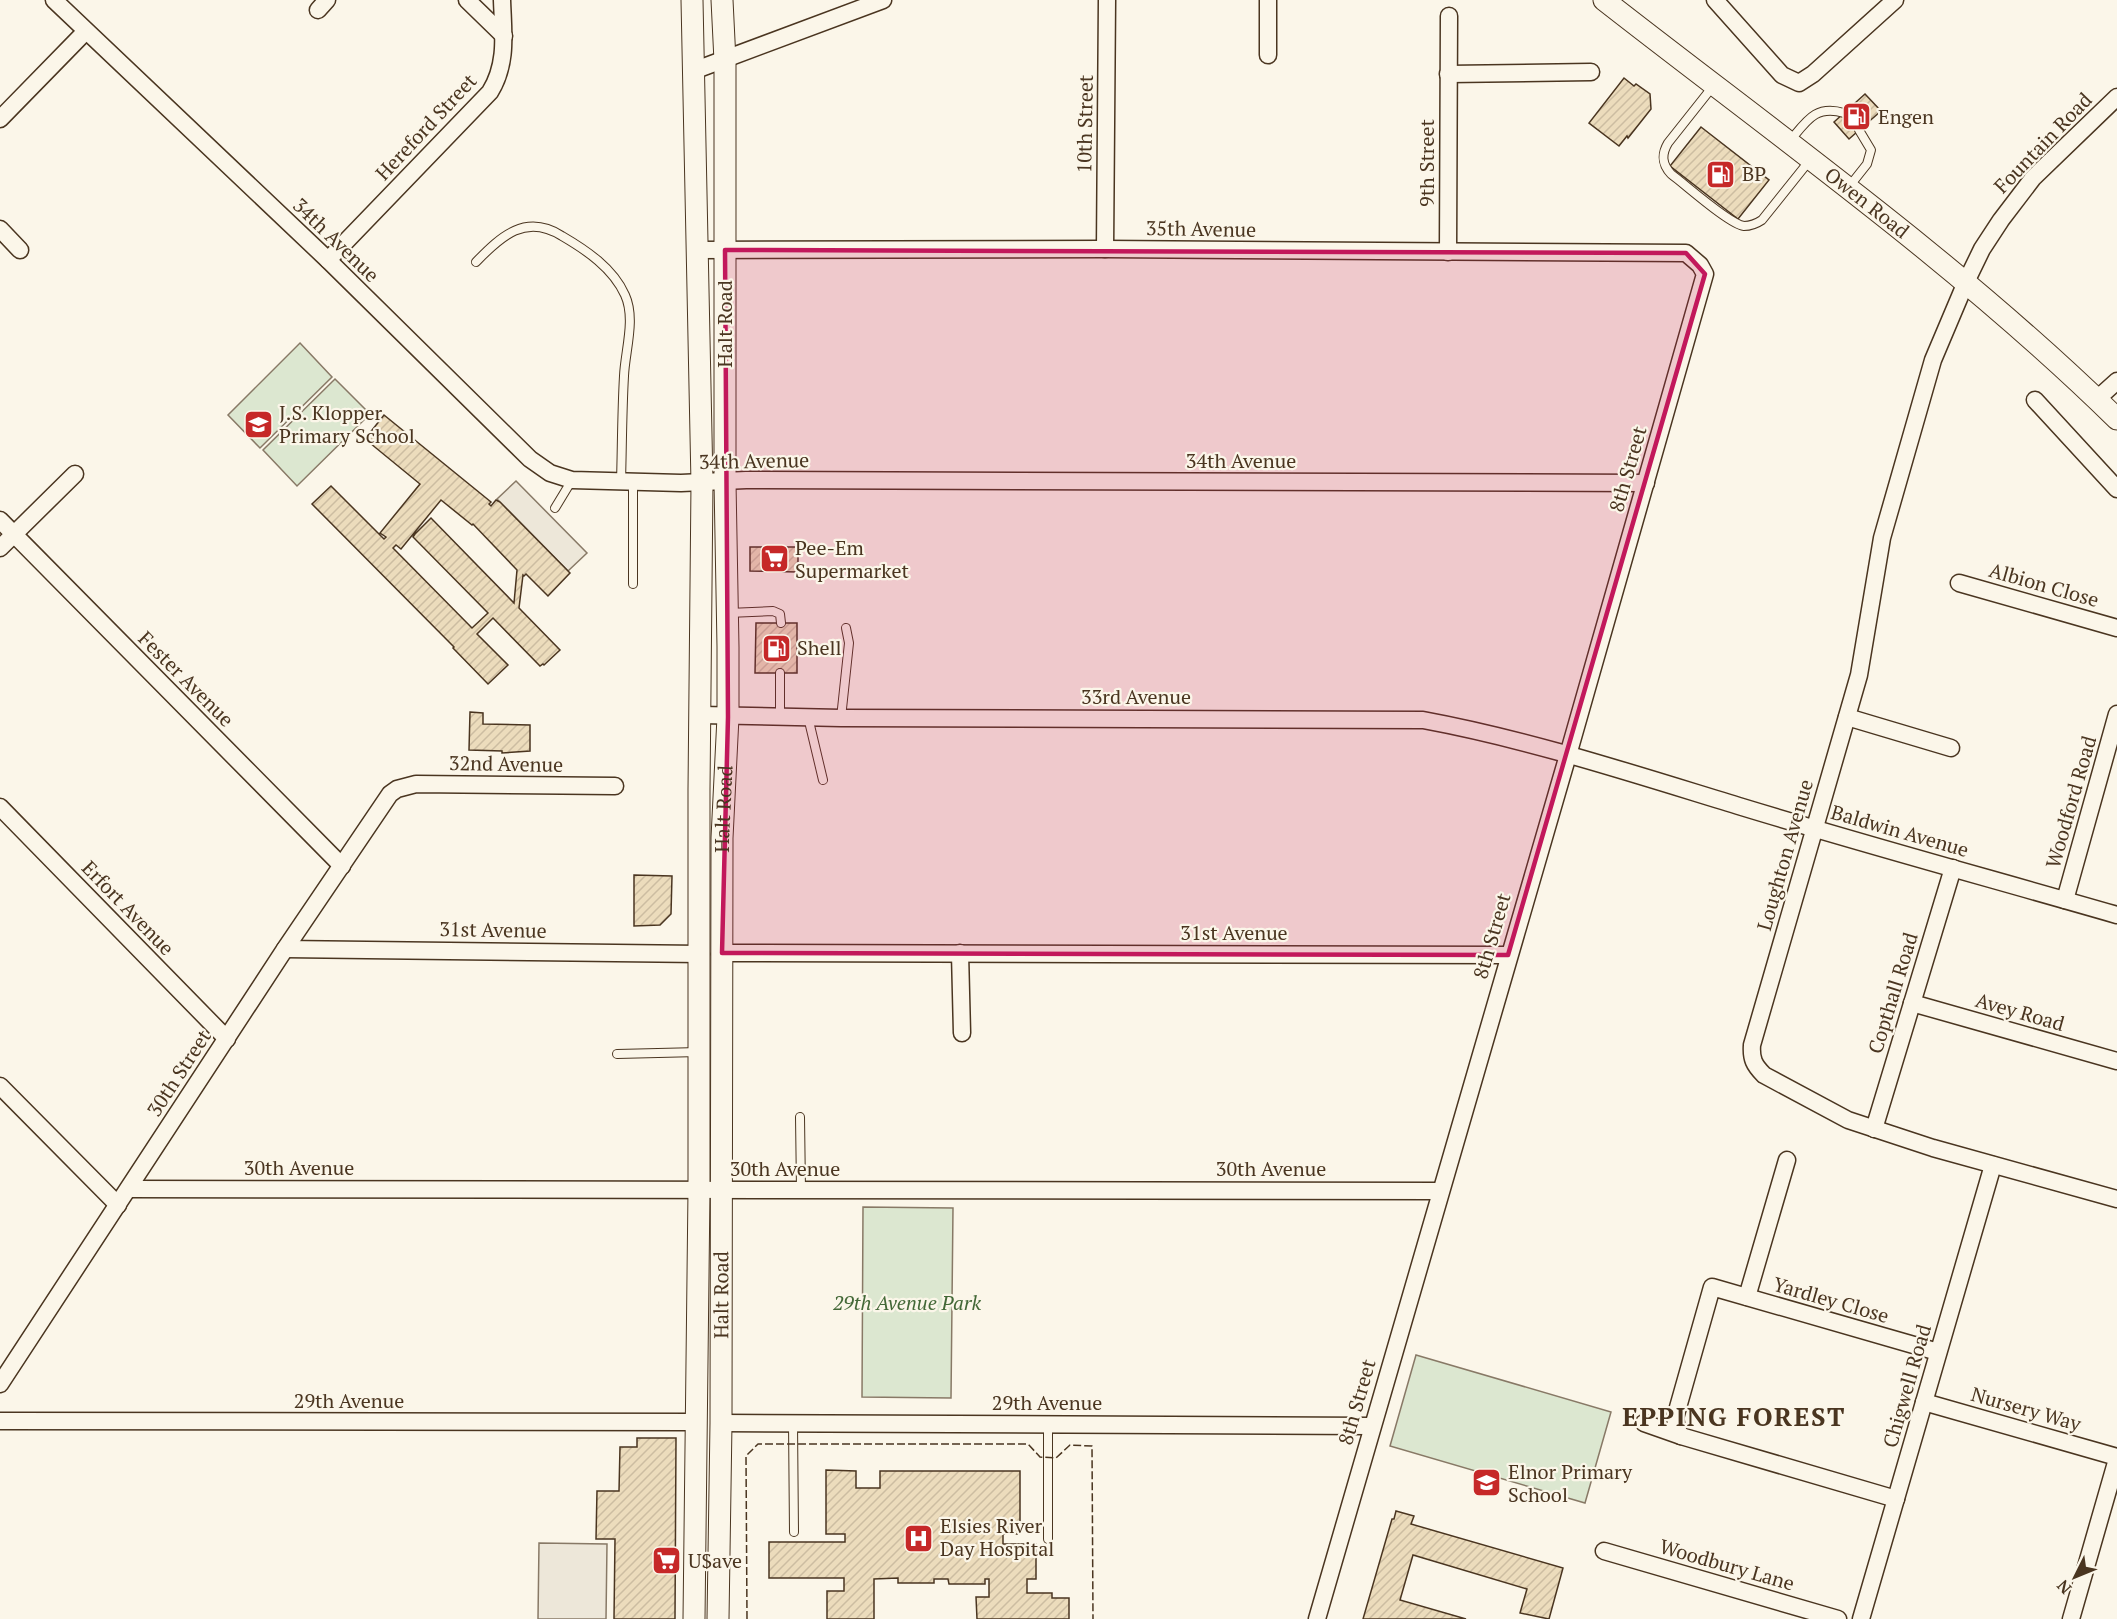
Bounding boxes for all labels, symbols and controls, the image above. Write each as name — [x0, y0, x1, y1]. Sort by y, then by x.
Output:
street label: Hereford Street — [369, 67, 483, 186]
street label: 10th Street — [1070, 74, 1099, 174]
street label: Fountain Road — [1988, 86, 2098, 199]
fuel station icon: Engen — [1841, 101, 1873, 133]
place label: Engen — [1878, 103, 1934, 130]
street label: 9th Street — [1413, 118, 1440, 207]
fuel station icon: BP — [1705, 158, 1737, 190]
place label: BP — [1742, 160, 1766, 187]
street label: Owen Road — [1819, 161, 1915, 244]
street label: 34th Avenue — [287, 192, 385, 288]
street label: 35th Avenue — [1146, 214, 1256, 243]
street label: Halt Road — [711, 280, 738, 368]
place label: J.S. Klopper Primary School — [279, 399, 415, 449]
school or university icon: J.S. Klopper Primary School — [242, 409, 274, 441]
street label: 8th Street — [1602, 422, 1653, 515]
street label: 34th Avenue — [699, 446, 809, 475]
street label: 34th Avenue — [1186, 447, 1296, 474]
place label: Pee-Em Supermarket — [795, 534, 909, 584]
supermarket icon: Pee-Em Supermarket — [758, 543, 790, 575]
street label: Albion Close — [1986, 556, 2102, 613]
street label: Fester Avenue — [133, 625, 240, 732]
fuel station icon: Shell — [760, 632, 792, 664]
place label: Shell — [797, 634, 842, 661]
street label: 33rd Avenue — [1081, 683, 1191, 710]
street label: Woodford Road — [2039, 733, 2102, 871]
street label: 32nd Avenue — [449, 749, 563, 778]
street label: Halt Road — [708, 765, 739, 853]
street label: Loughton Avenue — [1750, 776, 1819, 934]
street label: Baldwin Avenue — [1828, 798, 1972, 863]
street label: Erfort Avenue — [76, 854, 180, 961]
street label: 8th Street — [1466, 889, 1517, 982]
street label: 31st Avenue — [439, 915, 547, 944]
street label: 31st Avenue — [1180, 919, 1288, 946]
street label: Copthall Road — [1861, 929, 1924, 1057]
street label: Avey Road — [1973, 986, 2068, 1037]
street label: 30th Street — [140, 1024, 217, 1121]
street label: 30th Avenue — [244, 1154, 354, 1181]
street label: 30th Avenue — [730, 1155, 840, 1182]
street label: 30th Avenue — [1216, 1155, 1326, 1182]
street label: Halt Road — [707, 1251, 734, 1339]
street label: Yardley Close — [1770, 1270, 1892, 1329]
park label: 29th Avenue Park — [832, 1289, 981, 1316]
street label: Chigwell Road — [1876, 1321, 1937, 1451]
street label: 8th Street — [1331, 1355, 1382, 1448]
street label: Nursery Way — [1968, 1380, 2085, 1437]
street label: 29th Avenue — [294, 1387, 404, 1414]
street label: 29th Avenue — [992, 1389, 1102, 1416]
district label: EPPING FOREST — [1622, 1399, 1846, 1433]
place label: Elnor Primary School — [1508, 1458, 1633, 1508]
school or university icon: Elnor Primary School — [1471, 1467, 1503, 1499]
place label: Elsies River Day Hospital — [940, 1512, 1054, 1562]
hospital icon: Elsies River Day Hospital — [903, 1522, 935, 1554]
street label: Woodbury Lane — [1657, 1532, 1798, 1597]
supermarket icon: U$ave — [651, 1545, 683, 1577]
place label: U$ave — [688, 1547, 742, 1574]
north arrow — [2045, 1547, 2105, 1607]
text: N — [2052, 1575, 2076, 1599]

